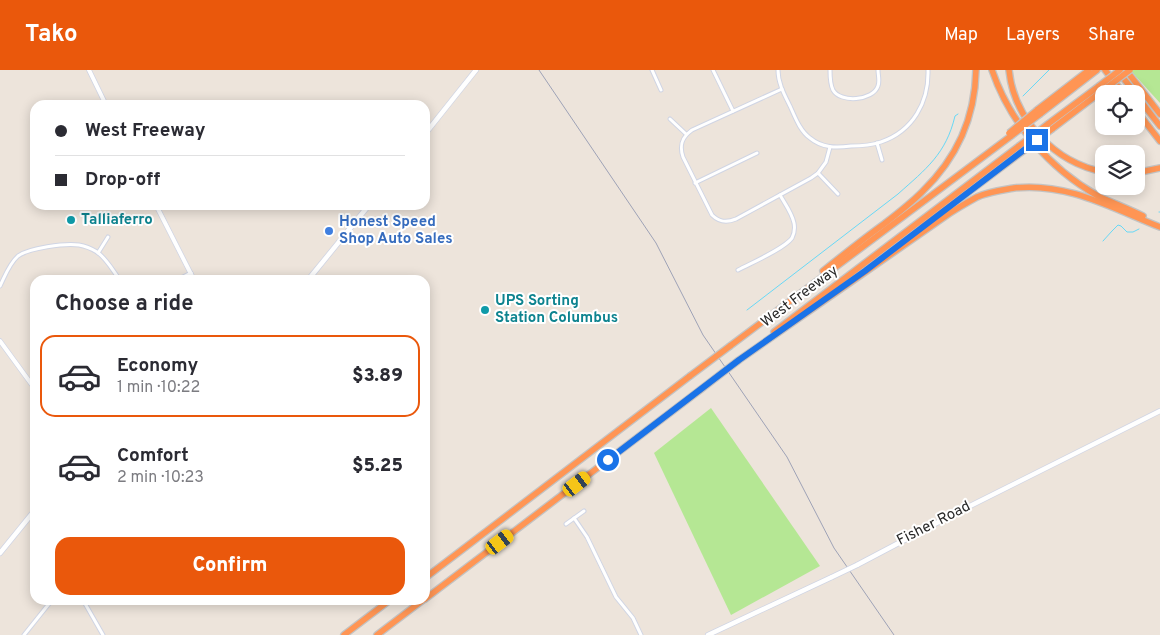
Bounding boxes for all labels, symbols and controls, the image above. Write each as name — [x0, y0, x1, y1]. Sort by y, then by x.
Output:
text: Tako — [25, 20, 78, 50]
text: Map — [944, 24, 978, 47]
text: Layers — [1006, 24, 1060, 47]
text: Share — [1088, 24, 1135, 47]
map controls — [1095, 85, 1145, 195]
button: locate — [1095, 85, 1145, 135]
text: West Freeway — [85, 119, 205, 143]
route end — [1026, 129, 1048, 151]
button: layers — [1095, 145, 1145, 195]
text: Drop-off — [85, 168, 160, 192]
place label: Talliaferro — [81, 211, 153, 230]
place label: Honest Speed Shop Auto Sales — [339, 213, 453, 249]
marker: Talliaferro — [65, 214, 77, 226]
marker: Honest Speed Shop Auto Sales — [323, 225, 335, 237]
street label: West Freeway — [758, 262, 842, 332]
text: Choose a ride — [55, 291, 193, 318]
place label: UPS Sorting Station Columbus — [495, 292, 618, 328]
marker: UPS Sorting Station Columbus — [479, 304, 491, 316]
icon: car — [57, 354, 102, 399]
text: Economy — [117, 354, 198, 378]
text: $3.89 — [352, 364, 403, 388]
text: 1 min · 10:22 — [117, 378, 200, 398]
icon: car — [57, 444, 102, 489]
text: Comfort — [117, 444, 189, 468]
route start — [597, 449, 619, 471]
text: $5.25 — [352, 454, 403, 478]
text: 2 min · 10:23 — [117, 468, 204, 488]
car — [560, 469, 593, 499]
street label: Fisher Road — [894, 497, 974, 551]
car — [483, 527, 516, 557]
button: Confirm — [55, 537, 405, 595]

